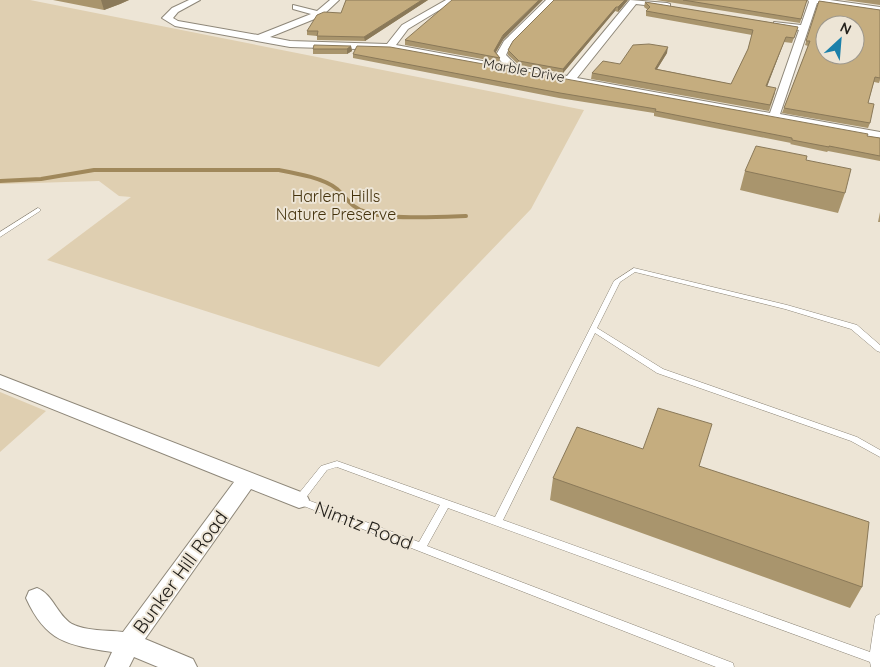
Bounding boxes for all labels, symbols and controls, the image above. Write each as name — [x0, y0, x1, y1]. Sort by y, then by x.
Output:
north arrow — [815, 15, 865, 65]
text: N — [837, 18, 854, 39]
street label: Marble Drive — [482, 54, 566, 86]
park label: Harlem Hills Nature Preserve — [276, 186, 396, 224]
street label: Nimtz Road — [312, 495, 416, 555]
street label: Bunker Hill Road — [127, 506, 233, 638]

